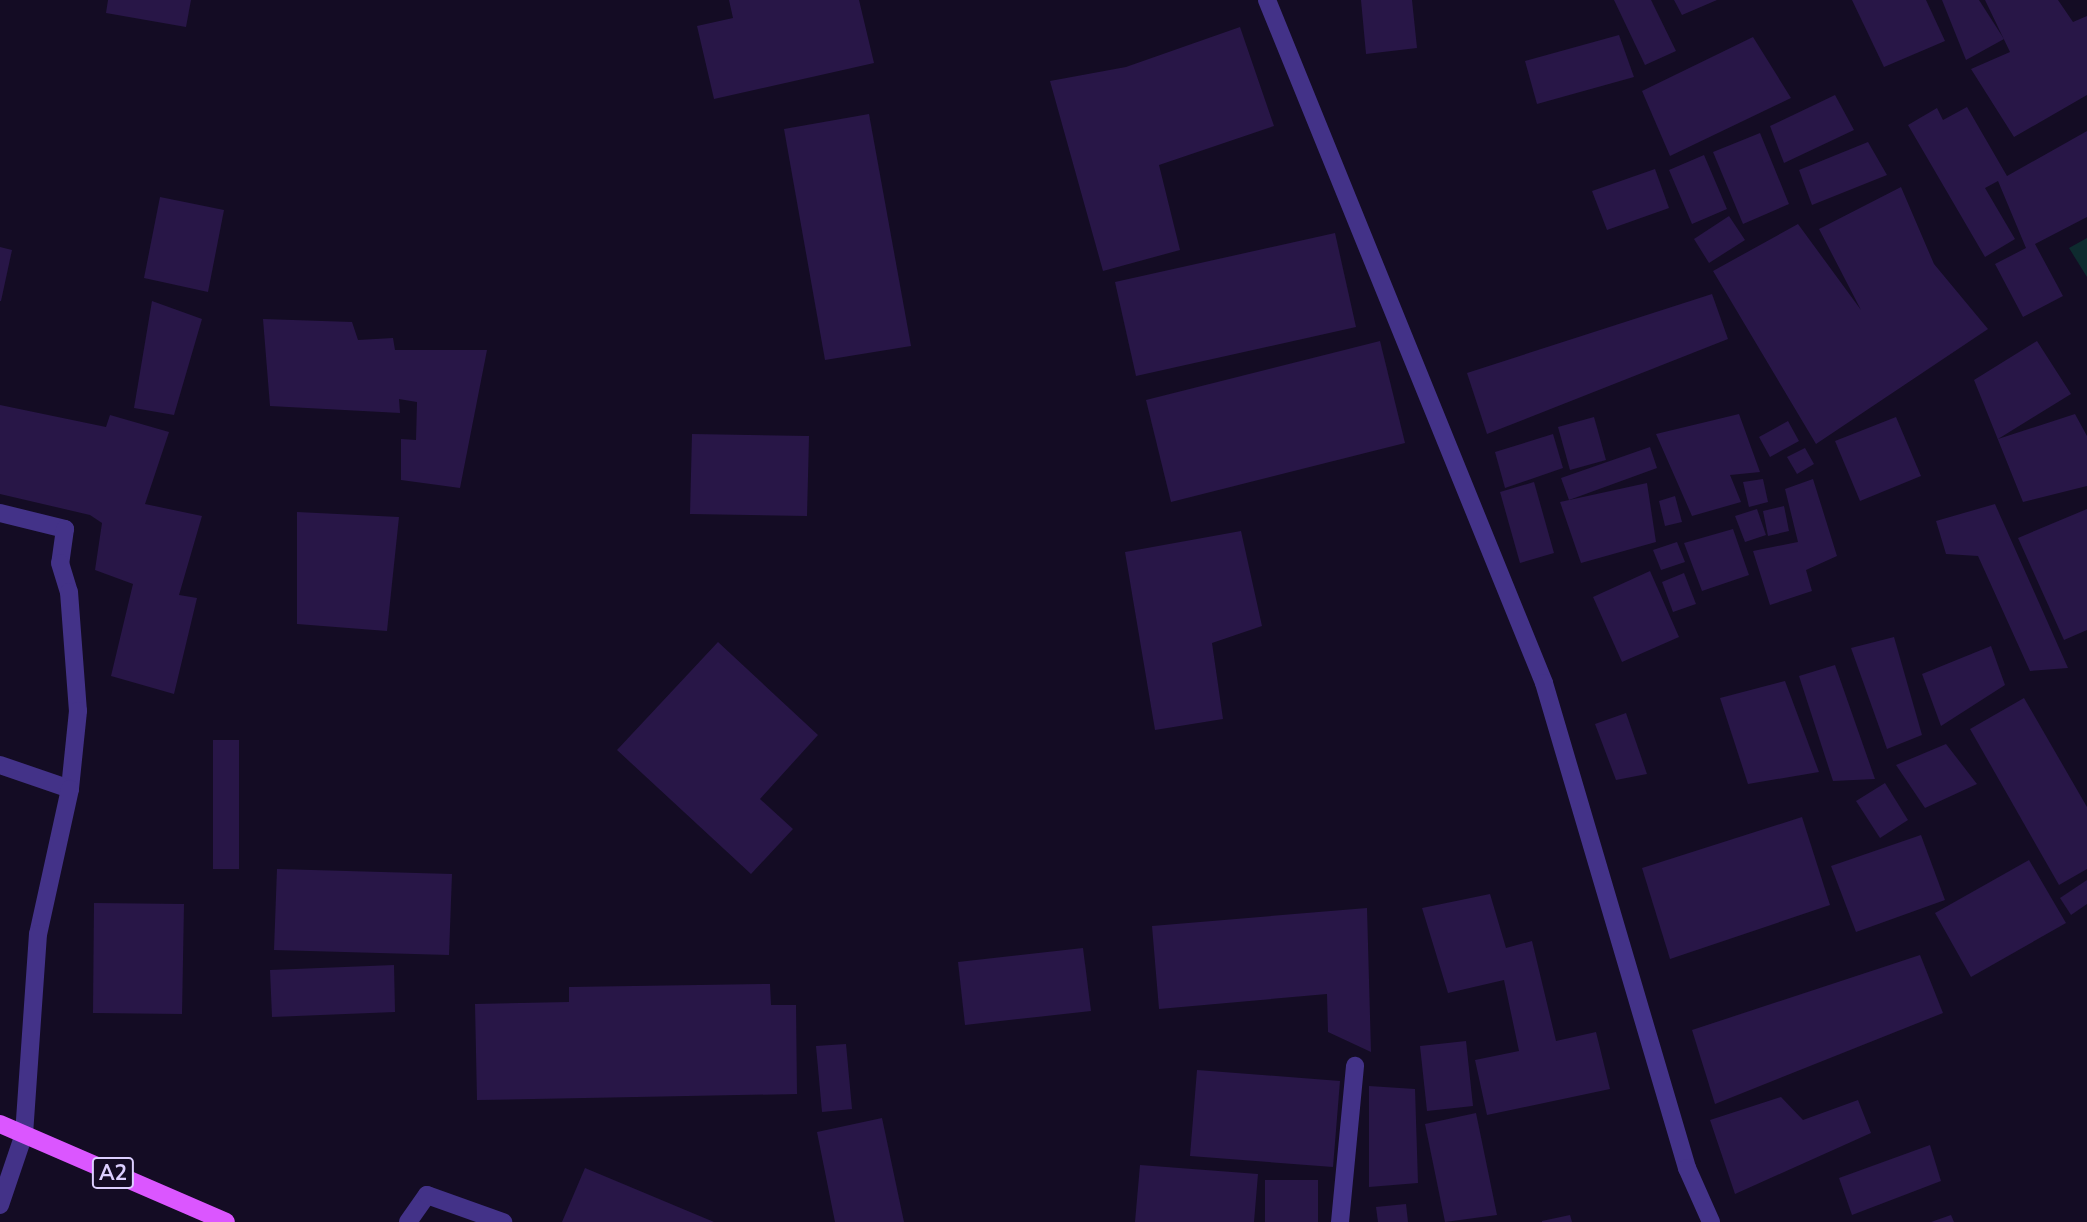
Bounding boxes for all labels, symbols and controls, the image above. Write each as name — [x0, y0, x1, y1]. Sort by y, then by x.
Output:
road number: A2 — [90, 1156, 136, 1190]

